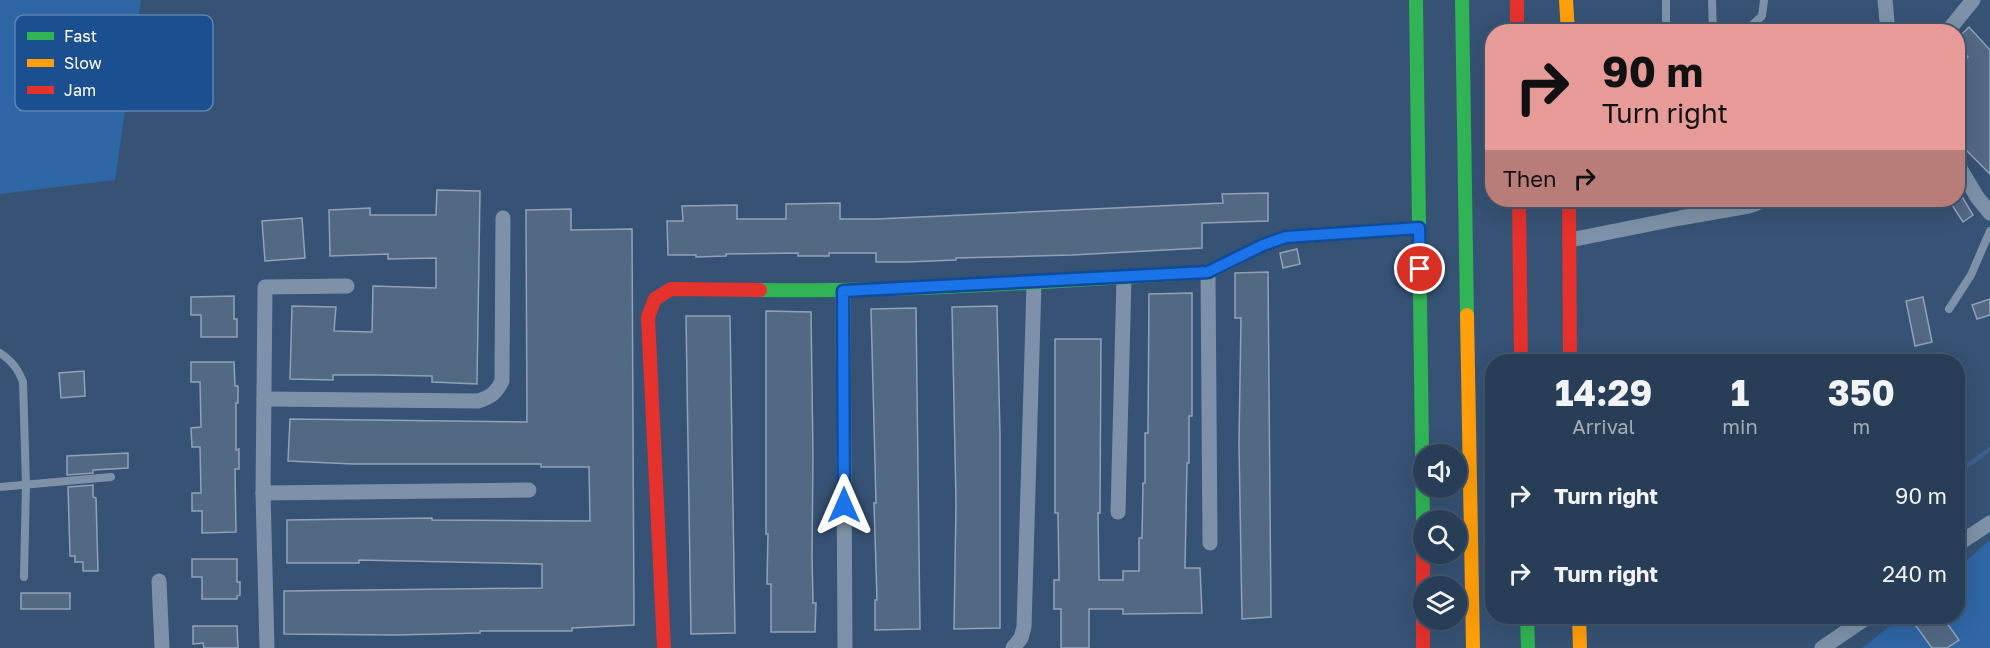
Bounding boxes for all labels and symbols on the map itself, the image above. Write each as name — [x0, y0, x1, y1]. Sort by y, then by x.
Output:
legend — [15, 15, 213, 111]
text: Fast — [64, 26, 97, 46]
text: Slow — [64, 53, 102, 73]
text: Jam — [64, 80, 96, 100]
pin — [1394, 243, 1445, 294]
position arrow — [812, 473, 876, 537]

